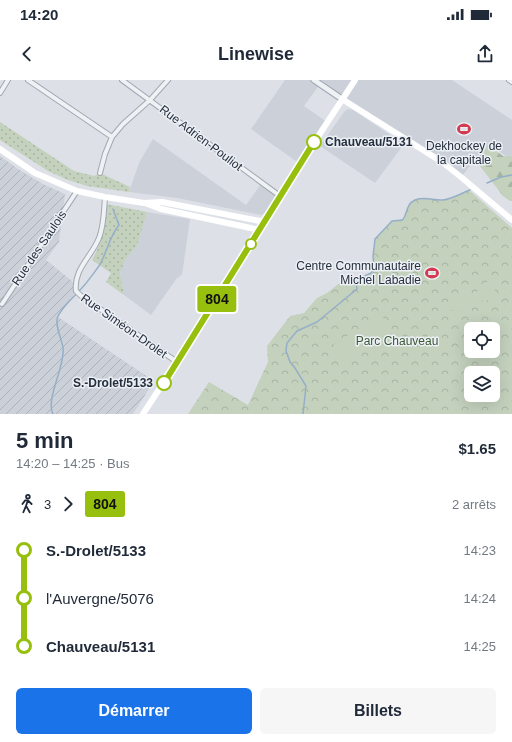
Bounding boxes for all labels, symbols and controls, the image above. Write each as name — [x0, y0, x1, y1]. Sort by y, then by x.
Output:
text: 14:20 — [20, 6, 58, 23]
icon: back — [16, 43, 38, 65]
icon: share — [474, 43, 496, 65]
text: Linewise — [218, 44, 294, 64]
street label: Rue Adrien-Pouliot — [157, 102, 246, 174]
sports icon: Dekhockey de la capitale — [456, 121, 472, 137]
marker: Chauveau/5131 — [306, 134, 322, 150]
place label: Chauveau/5131 — [325, 135, 413, 149]
place label: Dekhockey de la capitale — [426, 139, 502, 167]
street label: Rue des Saulois — [9, 208, 69, 288]
unlabelled marker — [245, 238, 257, 250]
place label: Centre Communautaire Michel Labadie — [296, 259, 421, 287]
sports icon: Centre Communautaire Michel Labadie — [424, 265, 440, 281]
line badge: 804 — [194, 286, 240, 312]
street label: Rue Siméon-Drolet — [78, 291, 170, 361]
text: 804 — [205, 291, 229, 307]
map controls — [464, 322, 500, 402]
button: locate — [464, 322, 500, 358]
park label: Parc Chauveau — [356, 334, 438, 348]
button: layers — [464, 366, 500, 402]
marker: S.-Drolet/5133 — [156, 375, 172, 391]
place label: S.-Drolet/5133 — [73, 376, 153, 390]
text: 5 min — [16, 428, 73, 453]
text: $1.65 — [458, 440, 496, 457]
text: 14:20 – 14:25 · Bus — [16, 456, 129, 471]
icon: walk — [16, 493, 38, 515]
icon: forward — [57, 493, 79, 515]
text: 804 — [93, 496, 117, 512]
text: 3 — [44, 497, 51, 512]
text: 2 arrêts — [452, 497, 496, 512]
text: S.-Drolet/5133 — [46, 542, 146, 559]
text: 14:23 — [463, 543, 496, 558]
text: l'Auvergne/5076 — [46, 590, 154, 607]
text: 14:24 — [463, 591, 496, 606]
text: Chauveau/5131 — [46, 638, 155, 655]
text: 14:25 — [463, 639, 496, 654]
button: Démarrer — [16, 688, 252, 734]
button: Billets — [260, 688, 496, 734]

